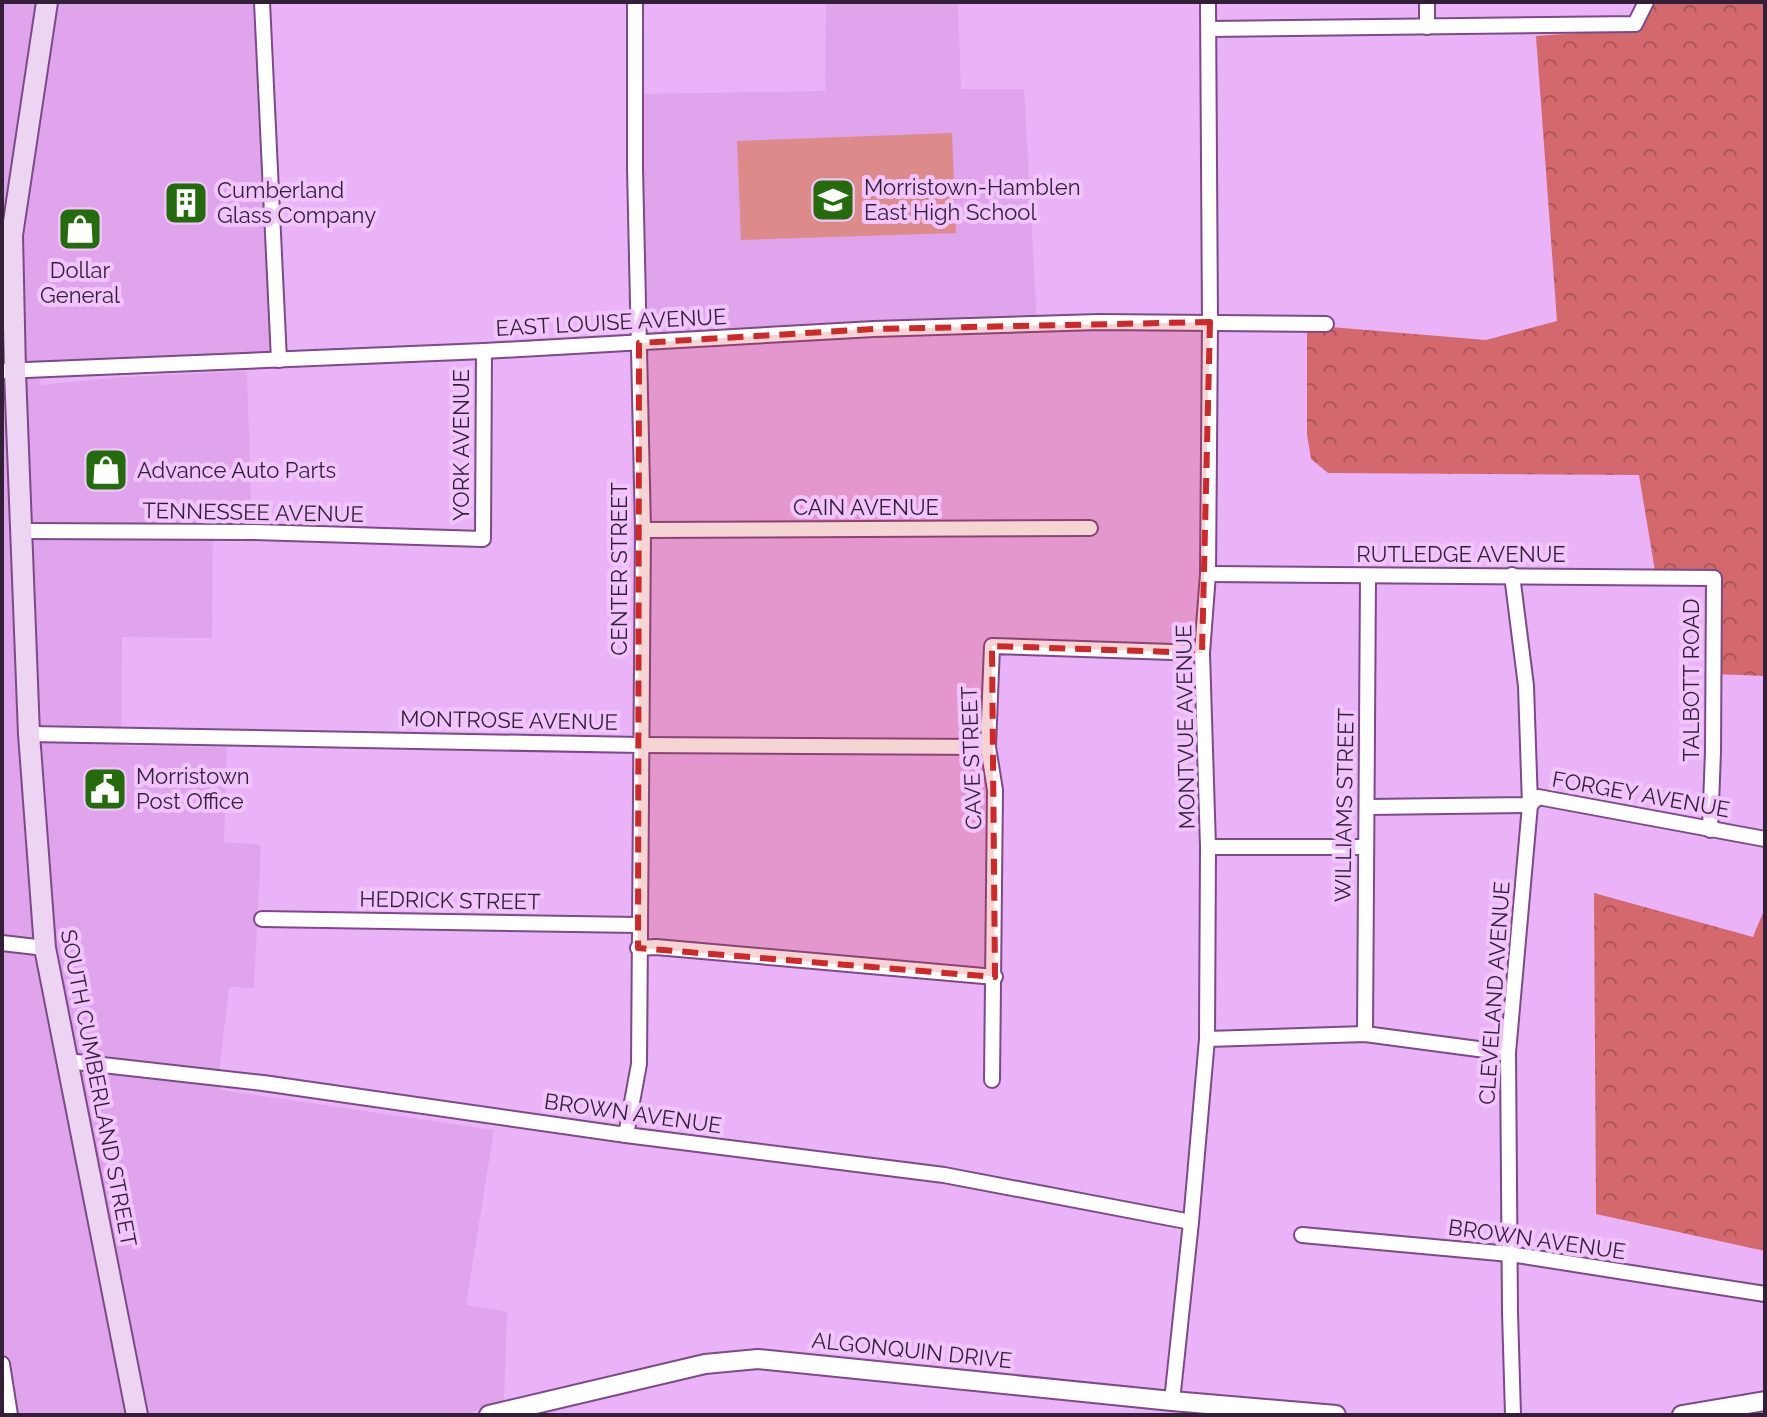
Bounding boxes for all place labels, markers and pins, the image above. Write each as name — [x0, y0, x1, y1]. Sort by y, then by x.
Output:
place label: Morristown-Hamblen East High School — [864, 174, 1081, 225]
school or university icon: Morristown-Hamblen East High School — [809, 176, 857, 224]
place label: Cumberland Glass Company — [217, 177, 376, 228]
building icon: Cumberland Glass Company — [162, 179, 210, 227]
shop icon: Dollar General — [56, 205, 104, 253]
place label: Dollar General — [40, 257, 120, 308]
shop icon: Advance Auto Parts — [82, 446, 130, 494]
place label: Advance Auto Parts — [137, 457, 336, 483]
place label: Morristown Post Office — [136, 763, 250, 814]
public building icon: Morristown Post Office — [81, 765, 129, 813]

